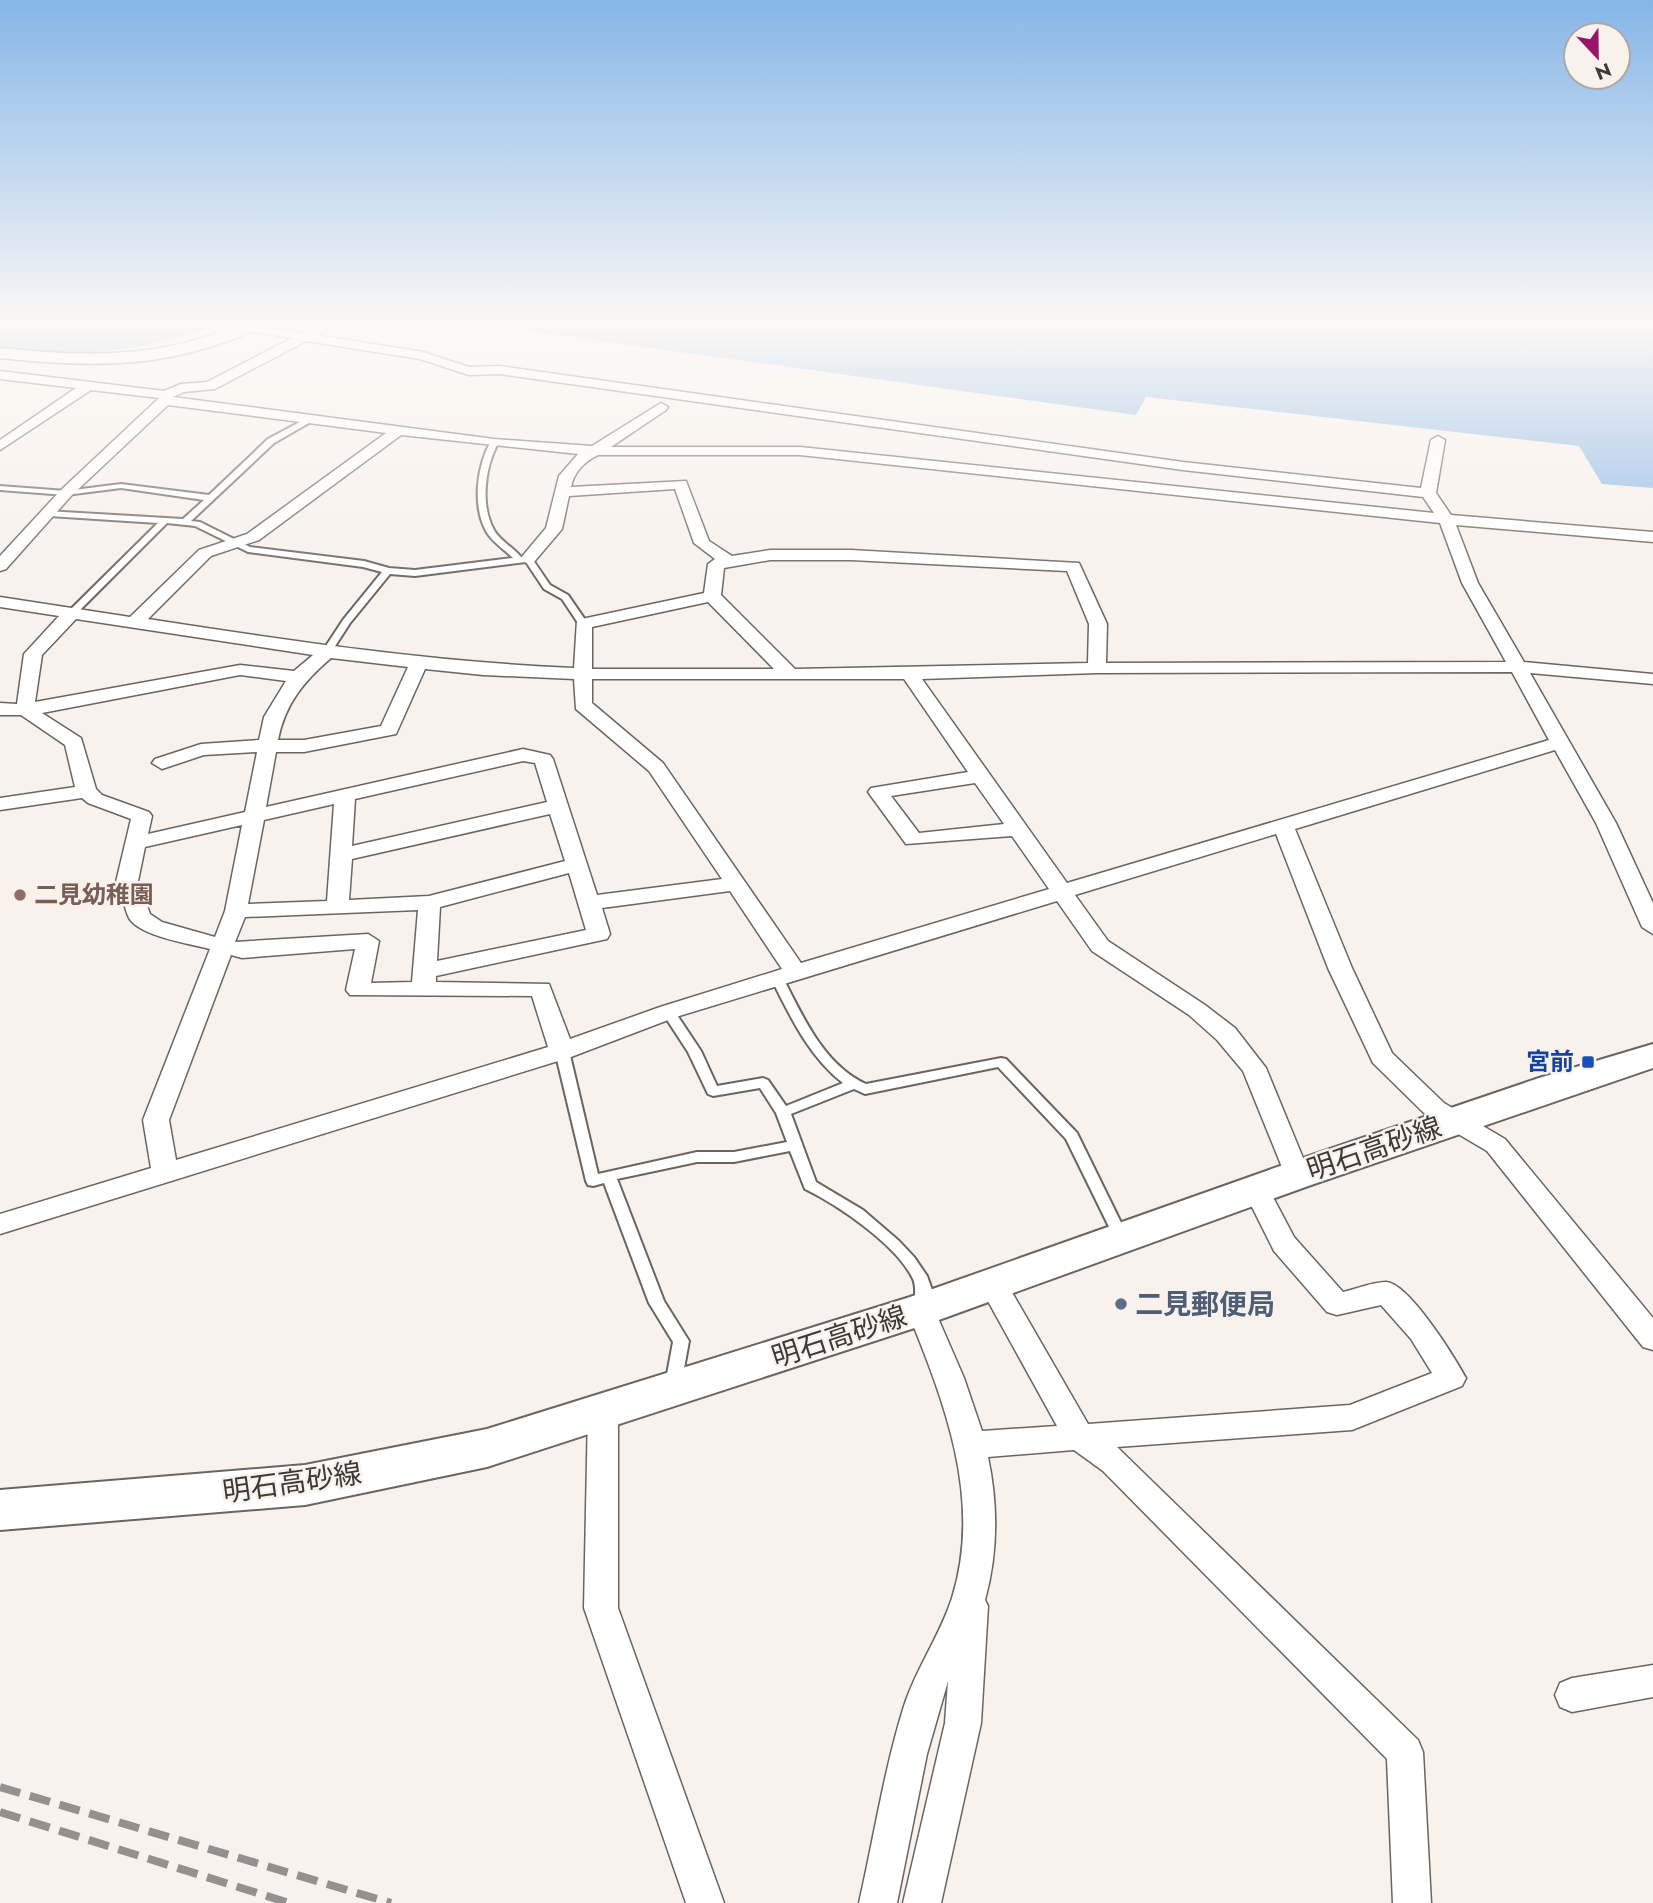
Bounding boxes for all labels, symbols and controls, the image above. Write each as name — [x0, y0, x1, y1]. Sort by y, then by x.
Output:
north arrow — [1562, 21, 1632, 91]
text: N — [1591, 56, 1615, 87]
place label: 二見幼稚園 — [34, 877, 154, 912]
marker: 二見幼稚園 — [12, 887, 28, 903]
place label: 宮前 — [1526, 1044, 1574, 1079]
marker: 宮前 — [1580, 1054, 1596, 1070]
street label: 明石高砂線 — [1301, 1106, 1447, 1191]
place label: 二見郵便局 — [1135, 1284, 1275, 1325]
street label: 明石高砂線 — [766, 1295, 912, 1378]
marker: 二見郵便局 — [1113, 1296, 1129, 1312]
street label: 明石高砂線 — [220, 1452, 364, 1513]

